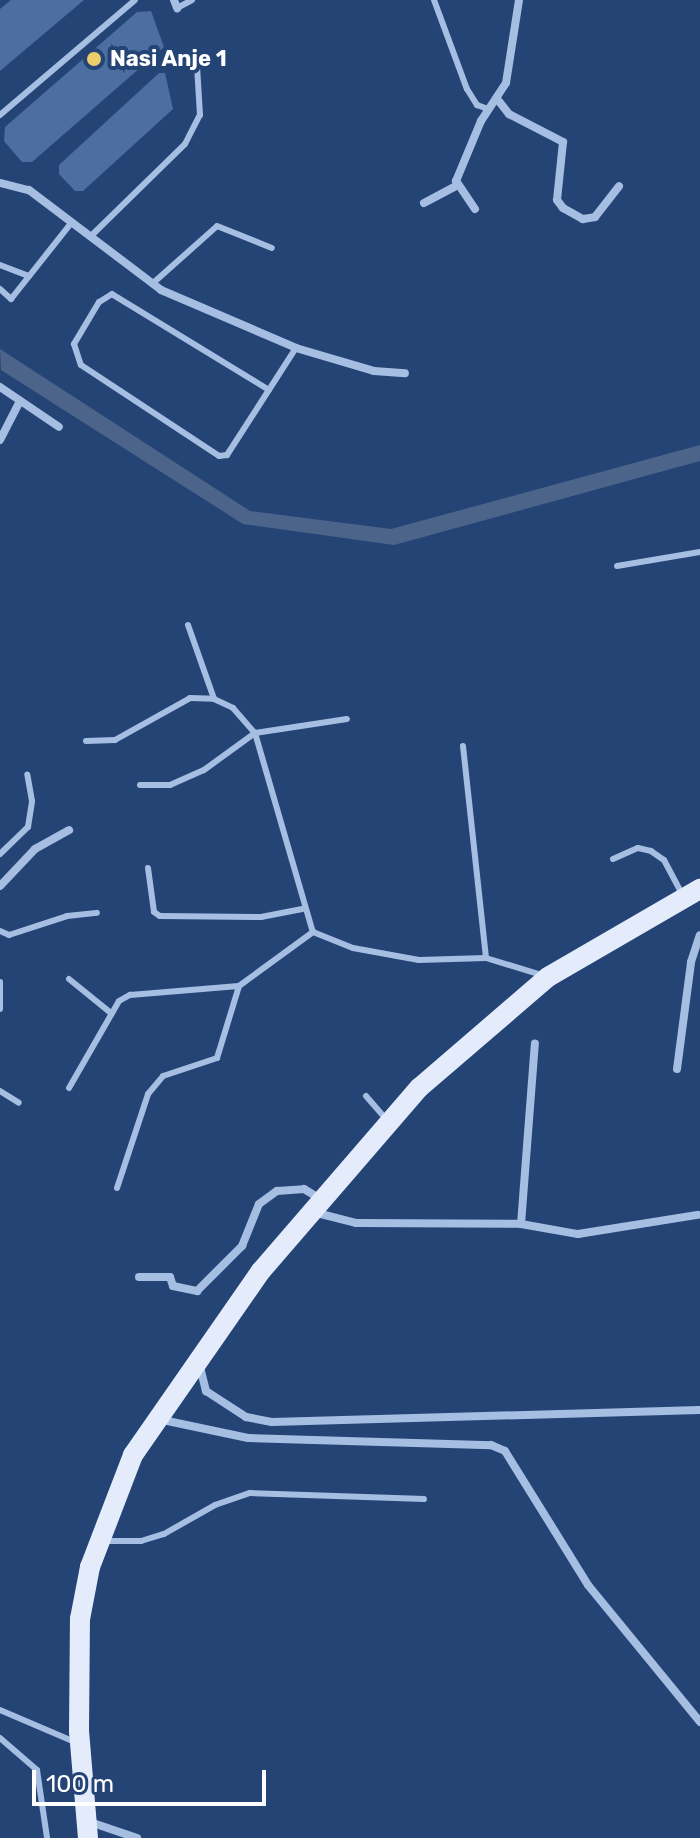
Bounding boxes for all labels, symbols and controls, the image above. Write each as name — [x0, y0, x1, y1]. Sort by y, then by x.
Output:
place label: Nasi Anje 1 — [110, 46, 227, 72]
marker: Nasi Anje 1 — [85, 50, 103, 68]
scale bar — [36, 1754, 270, 1804]
text: 100 m — [46, 1770, 114, 1798]

